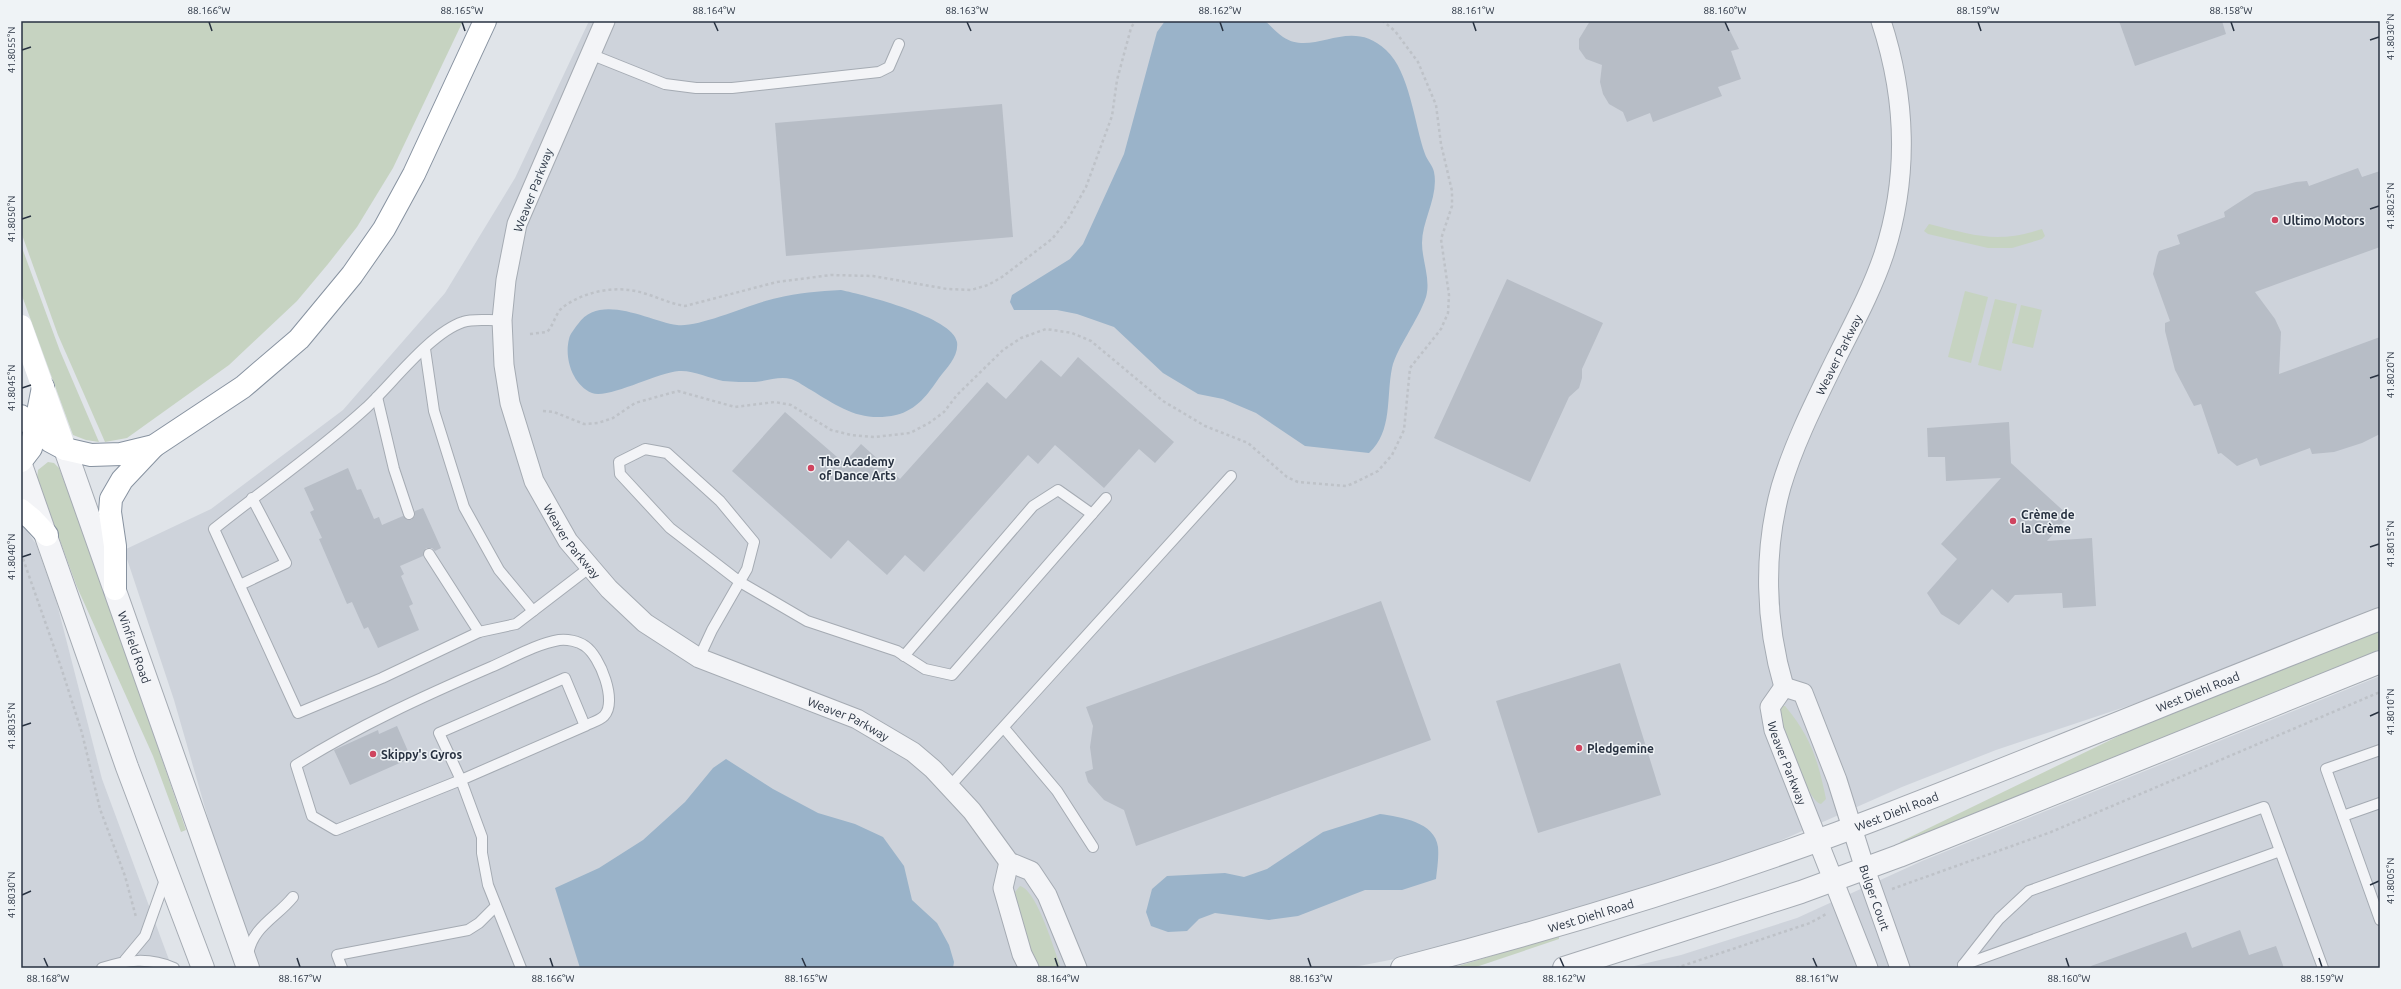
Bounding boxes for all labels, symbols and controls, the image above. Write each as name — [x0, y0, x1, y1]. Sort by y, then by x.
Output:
text: 88.166°W — [187, 5, 231, 16]
text: 88.165°W — [440, 5, 484, 16]
text: 88.164°W — [692, 5, 736, 16]
text: 88.163°W — [945, 5, 989, 16]
text: 88.162°W — [1198, 5, 1242, 16]
text: 88.161°W — [1451, 5, 1495, 16]
text: 88.160°W — [1703, 5, 1747, 16]
text: 88.159°W — [1956, 5, 2000, 16]
text: 88.158°W — [2209, 5, 2253, 16]
text: 41.8030°N — [2385, 14, 2396, 60]
text: 41.8055°N — [6, 27, 17, 73]
street label: Weaver Parkway — [511, 146, 555, 234]
text: 41.8025°N — [2385, 183, 2396, 229]
text: 41.8050°N — [6, 196, 17, 242]
place label: Ultimo Motors — [2283, 214, 2365, 227]
marker: Ultimo Motors — [2270, 215, 2280, 225]
street label: Weaver Parkway — [1813, 312, 1864, 397]
text: 41.8020°N — [2385, 352, 2396, 398]
text: 41.8045°N — [6, 365, 17, 411]
place label: The Academy of Dance Arts — [819, 455, 896, 482]
marker: The Academy of Dance Arts — [806, 463, 816, 473]
street label: Weaver Parkway — [542, 501, 603, 581]
place label: Crème de la Crème — [2021, 508, 2075, 535]
marker: Crème de la Crème — [2008, 516, 2018, 526]
text: 41.8015°N — [2385, 521, 2396, 567]
text: 41.8040°N — [6, 534, 17, 580]
street label: Winfield Road — [116, 609, 154, 685]
street label: West Diehl Road — [2154, 669, 2241, 714]
text: 41.8010°N — [2385, 689, 2396, 735]
street label: Weaver Parkway — [806, 694, 892, 743]
text: 41.8035°N — [6, 703, 17, 749]
street label: Weaver Parkway — [1766, 720, 1809, 807]
place label: Pledgemine — [1587, 742, 1654, 755]
marker: Pledgemine — [1574, 743, 1584, 753]
place label: Skippy's Gyros — [381, 748, 463, 761]
marker: Skippy's Gyros — [368, 749, 378, 759]
street label: West Diehl Road — [1853, 789, 1940, 833]
text: 41.8005°N — [2385, 858, 2396, 904]
street label: Bulger Court — [1858, 863, 1893, 933]
text: 41.8030°N — [6, 872, 17, 918]
street label: West Diehl Road — [1546, 896, 1635, 934]
text: 88.168°W — [26, 973, 70, 984]
text: 88.167°W — [278, 973, 322, 984]
text: 88.166°W — [531, 973, 575, 984]
text: 88.165°W — [784, 973, 828, 984]
text: 88.164°W — [1036, 973, 1080, 984]
text: 88.163°W — [1289, 973, 1333, 984]
text: 88.162°W — [1542, 973, 1586, 984]
text: 88.161°W — [1795, 973, 1839, 984]
text: 88.160°W — [2047, 973, 2091, 984]
text: 88.159°W — [2300, 973, 2344, 984]

